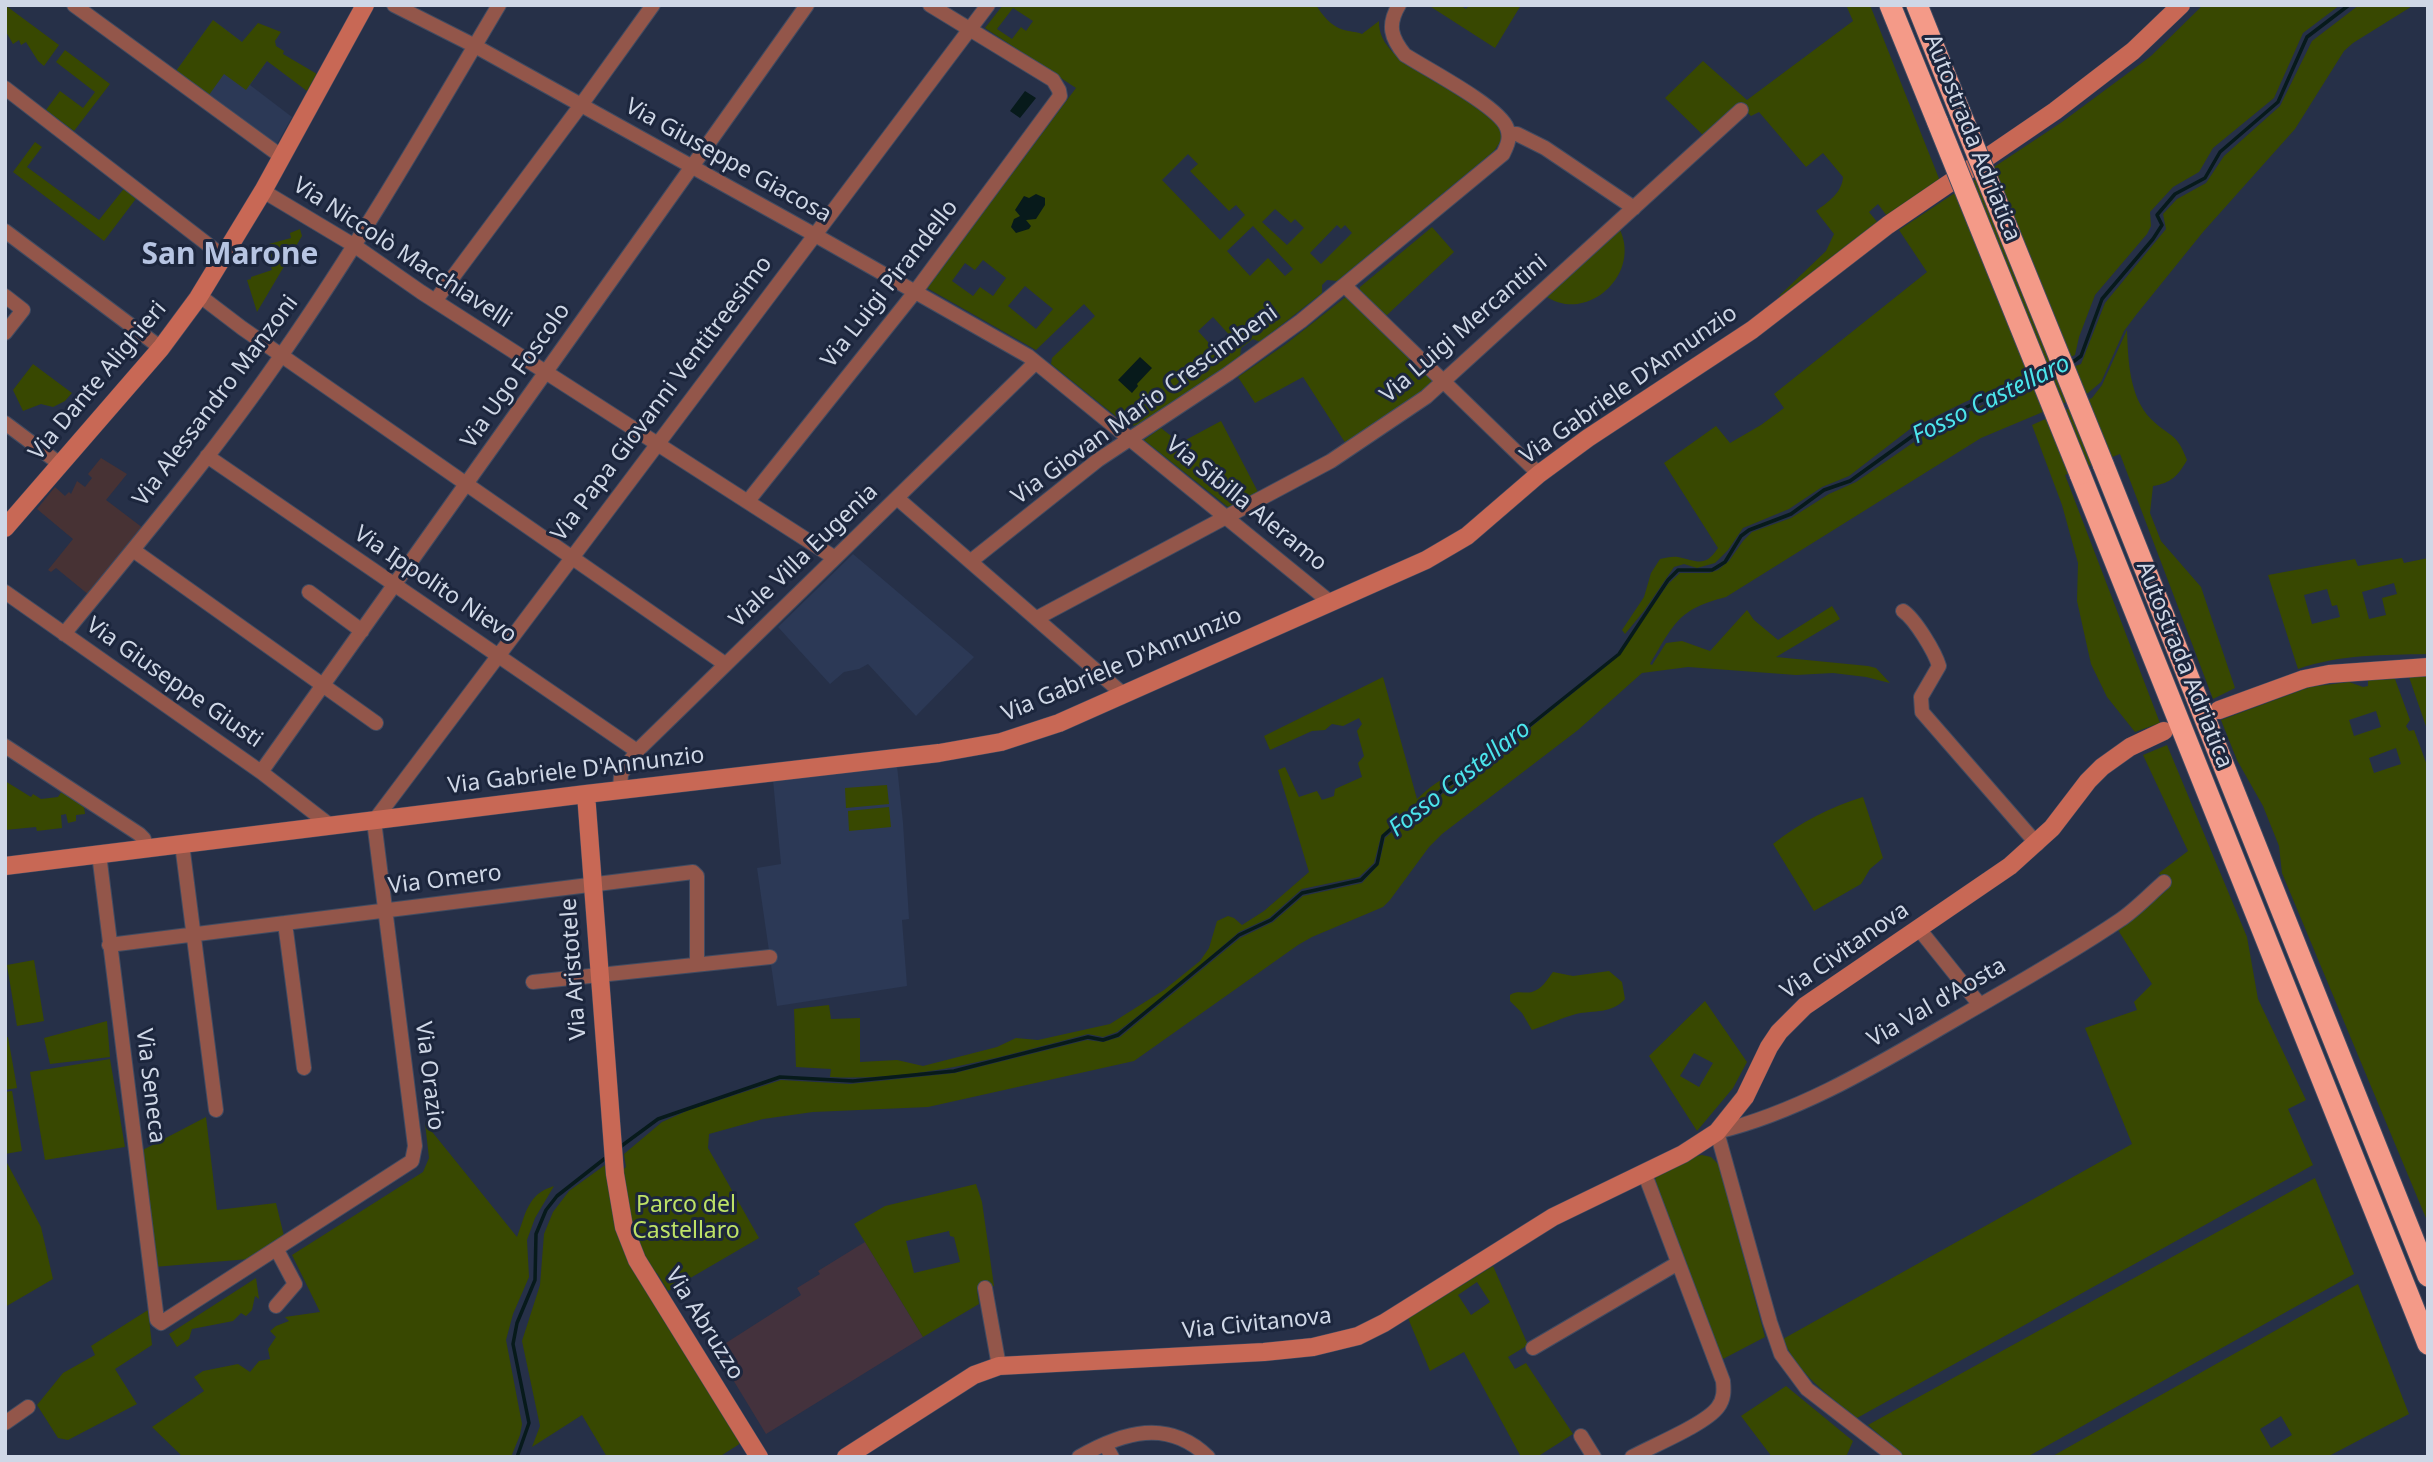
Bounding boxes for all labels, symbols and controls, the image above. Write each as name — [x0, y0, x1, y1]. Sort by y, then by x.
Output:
street label: Autostrada Adriatica — [1918, 30, 2026, 246]
street label: Via Giuseppe Giacosa — [620, 93, 836, 229]
street label: Via Niccolò Macchiavelli — [287, 172, 517, 334]
street label: Via Luigi Pirandello — [816, 194, 964, 374]
district label: San Marone — [141, 237, 319, 273]
street label: Via Luigi Mercantini — [1375, 249, 1553, 409]
street label: Via Papa Giovanni Ventitreesimo — [546, 251, 778, 547]
street label: Via Alessandro Manzoni — [128, 290, 304, 512]
street label: Via Dante Alighieri — [23, 296, 173, 466]
street label: Via Ugo Foscolo — [456, 298, 576, 454]
street label: Via Giovan Mario Crescimbeni — [1007, 299, 1283, 511]
street label: Via Gabriele D'Annunzio — [1515, 300, 1743, 470]
water label: Fosso Castellaro — [1907, 349, 2075, 451]
street label: Via Sibilla Aleramo — [1160, 431, 1332, 577]
street label: Viale Villa Eugenia — [724, 478, 884, 634]
street label: Via Ippolito Nievo — [348, 520, 522, 650]
street label: Autostrada Adriatica — [2130, 557, 2238, 773]
street label: Via Gabriele D'Annunzio — [998, 602, 1246, 728]
street label: Via Giuseppe Giusti — [81, 612, 267, 754]
water label: Fosso Castellaro — [1383, 715, 1537, 843]
street label: Via Gabriele D'Annunzio — [446, 742, 706, 800]
street label: Via Omero — [387, 859, 503, 901]
street label: Via Aristotele — [555, 897, 593, 1041]
street label: Via Civitanova — [1776, 897, 1914, 1005]
street label: Via Val d'Aosta — [1863, 952, 2011, 1054]
street label: Via Orazio — [409, 1020, 449, 1132]
street label: Via Seneca — [129, 1027, 171, 1145]
park label: Parco del Castellaro — [632, 1191, 740, 1245]
street label: Via Abruzzo — [659, 1263, 749, 1385]
street label: Via Civitanova — [1181, 1302, 1333, 1346]

